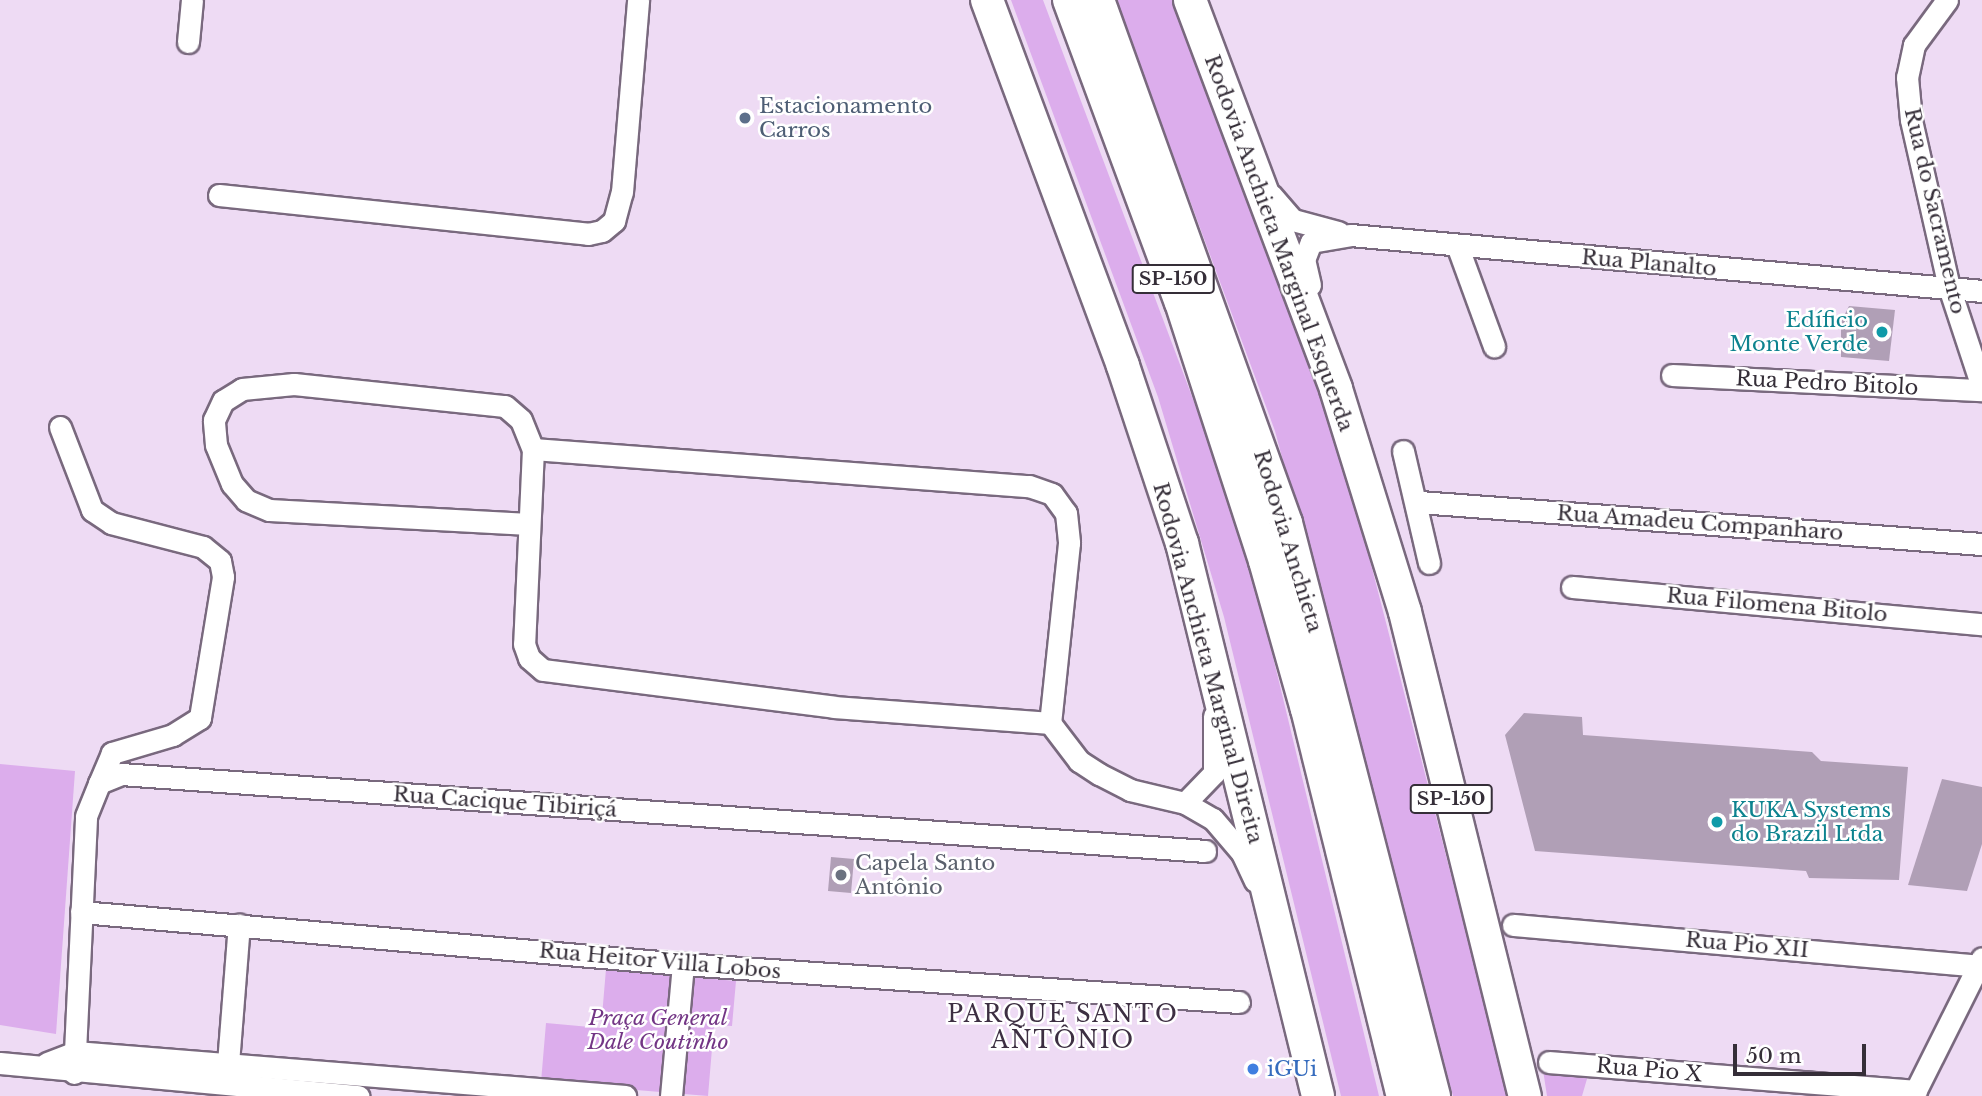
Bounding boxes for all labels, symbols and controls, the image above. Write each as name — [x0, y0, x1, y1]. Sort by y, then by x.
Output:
street label: Rodovia Anchieta Marginal Esquerda — [1199, 51, 1359, 435]
place label: Estacionamento Carros — [759, 93, 932, 143]
street label: Rua do Sacramento — [1899, 105, 1971, 317]
marker: Estacionamento Carros — [737, 110, 753, 126]
street label: Rua Planalto — [1580, 245, 1718, 281]
road number: SP-150 — [1131, 264, 1215, 294]
place label: Edíficio Monte Verde — [1729, 307, 1868, 357]
marker: Edíficio Monte Verde — [1874, 324, 1890, 340]
street label: Rua Pedro Bitolo — [1735, 366, 1919, 400]
street label: Rodovia Anchieta — [1248, 446, 1328, 636]
street label: Rodovia Anchieta Marginal Direita — [1147, 479, 1269, 847]
street label: Rua Amadeu Companharo — [1555, 500, 1845, 546]
street label: Rua Filomena Bitolo — [1665, 583, 1889, 627]
street label: Rua Cacique Tibiriçá — [392, 782, 618, 822]
road number: SP-150 — [1409, 784, 1493, 814]
place label: KUKA Systems do Brazil Ltda — [1731, 797, 1892, 847]
marker: KUKA Systems do Brazil Ltda — [1709, 814, 1725, 830]
place label: Capela Santo Antônio — [855, 850, 996, 900]
marker: Capela Santo Antônio — [833, 867, 849, 883]
street label: Rua Pio XII — [1684, 927, 1810, 963]
street label: Rua Heitor Villa Lobos — [537, 938, 783, 984]
district label: PARQUE SANTO ANTÔNIO — [949, 1000, 1177, 1054]
park label: Praça General Dale Coutinho — [587, 1005, 729, 1055]
scale bar — [1737, 1030, 1870, 1074]
text: 50 m — [1746, 1043, 1801, 1069]
street label: Rua Pio X — [1595, 1053, 1703, 1087]
place label: iGUi — [1267, 1056, 1317, 1082]
marker: iGUi — [1245, 1061, 1261, 1077]

